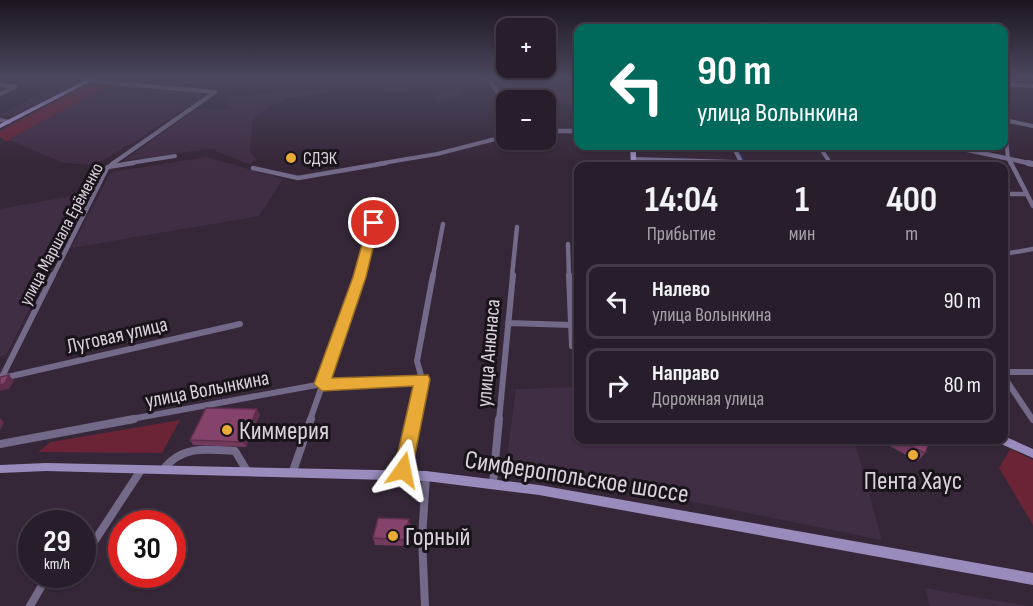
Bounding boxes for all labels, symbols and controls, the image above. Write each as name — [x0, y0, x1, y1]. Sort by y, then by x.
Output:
map controls — [496, 18, 556, 150]
button: + — [496, 18, 556, 78]
text: 90 m — [697, 46, 771, 97]
icon: left — [598, 48, 676, 126]
button: − — [496, 90, 556, 150]
text: улица Волынкина — [697, 97, 858, 129]
place label: СДЭК — [303, 148, 338, 169]
marker: СДЭК — [284, 151, 298, 165]
street label: улица Маршала Ерёменко — [15, 159, 108, 309]
text: 14:04 — [645, 179, 718, 222]
text: 1 — [795, 179, 809, 222]
text: 400 — [886, 179, 937, 222]
pin — [348, 197, 399, 248]
icon: arrive — [357, 206, 390, 239]
text: Прибытие — [647, 222, 716, 246]
text: мин — [789, 222, 815, 246]
text: m — [905, 222, 918, 246]
text: Налево — [652, 276, 710, 303]
icon: left — [601, 285, 634, 318]
text: 90 m — [944, 288, 981, 315]
street label: улица Анюнаса — [471, 298, 506, 408]
text: улица Волынкина — [652, 303, 772, 327]
street label: Луговая улица — [64, 312, 170, 359]
text: Направо — [652, 360, 719, 387]
street label: улица Волынкина — [143, 365, 271, 414]
icon: right — [601, 369, 634, 402]
text: 80 m — [944, 372, 981, 399]
text: Дорожная улица — [652, 387, 764, 411]
place label: Киммерия — [239, 416, 329, 447]
marker: Киммерия — [220, 423, 234, 437]
position arrow — [371, 438, 435, 502]
street label: Симферопольское шоссе — [463, 444, 691, 510]
marker: Пента Хаус — [906, 448, 920, 462]
place label: Пента Хаус — [864, 466, 962, 497]
speed limit sign: 30 — [108, 510, 186, 588]
place label: Горный — [405, 522, 470, 553]
text: 29 — [43, 524, 71, 560]
marker: Горный — [386, 529, 400, 543]
text: km/h — [44, 555, 70, 574]

